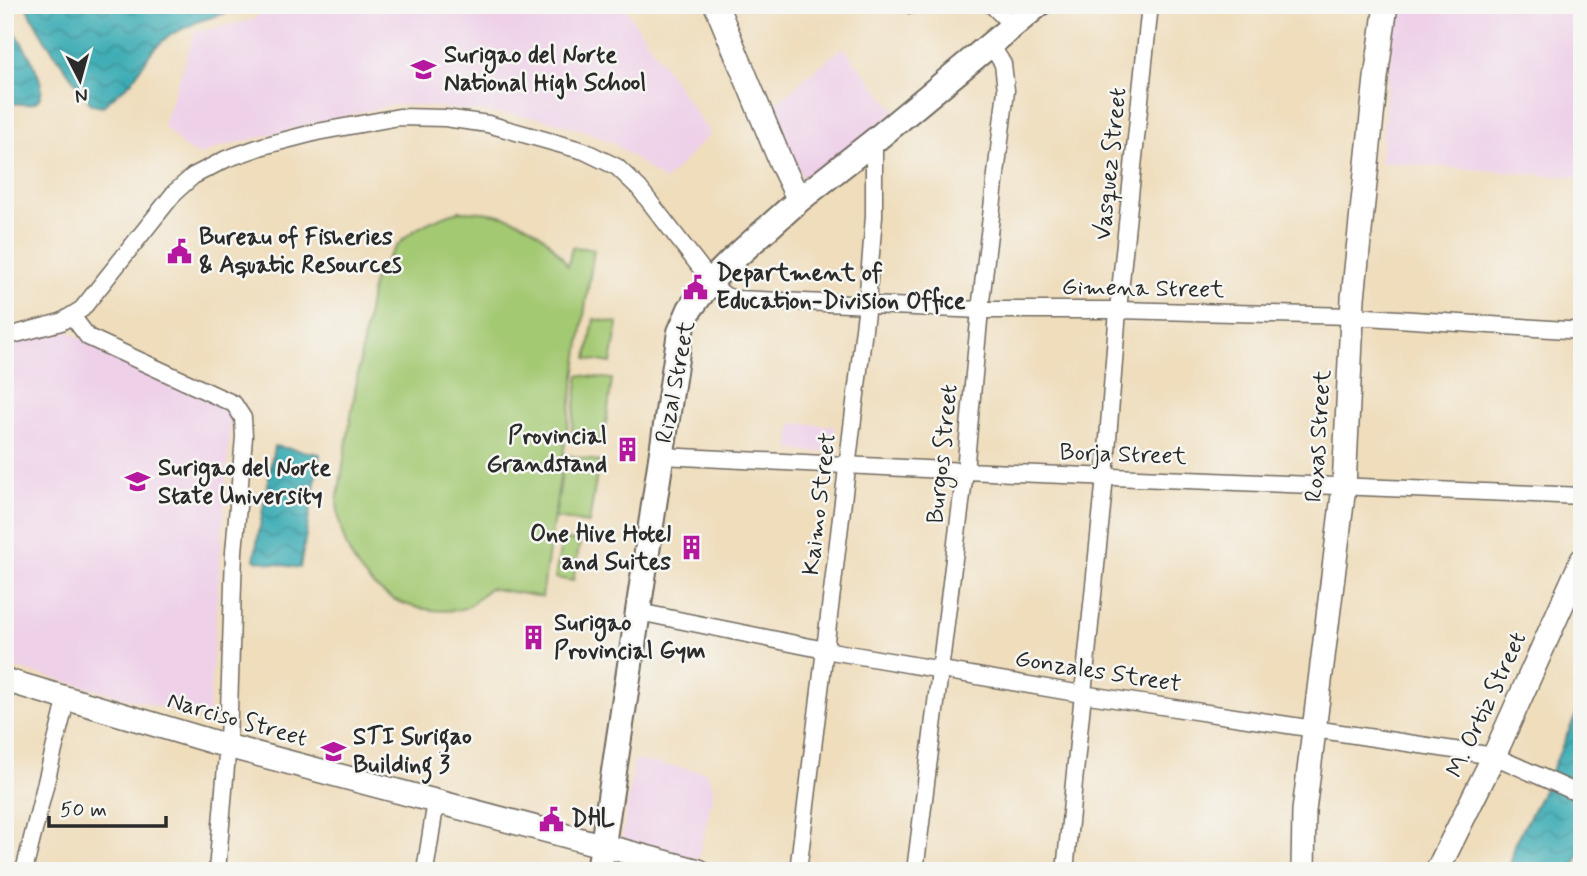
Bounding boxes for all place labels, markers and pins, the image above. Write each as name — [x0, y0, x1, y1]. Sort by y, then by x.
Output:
place label: Surigao del Norte National High School — [444, 40, 646, 100]
school or university icon: Surigao del Norte National High School — [410, 55, 438, 83]
place label: Bureau of Fisheries & Aquatic Resources — [199, 222, 402, 281]
public building icon: Bureau of Fisheries & Aquatic Resources — [165, 237, 193, 265]
place label: Department of Education-Division Office — [716, 258, 966, 317]
public building icon: Department of Education-Division Office — [682, 273, 710, 301]
place label: Provincial Grandstand — [486, 421, 607, 480]
building icon: Provincial Grandstand — [613, 436, 641, 464]
place label: Surigao del Norte State University — [158, 453, 331, 512]
school or university icon: Surigao del Norte State University — [124, 468, 152, 496]
place label: One Hive Hotel and Suites — [530, 519, 671, 578]
building icon: One Hive Hotel and Suites — [677, 534, 705, 562]
place label: Surigao Provincial Gym — [554, 608, 706, 667]
building icon: Surigao Provincial Gym — [520, 623, 548, 651]
place label: STI Surigao Building 3 — [353, 722, 472, 784]
school or university icon: STI Surigao Building 3 — [319, 737, 347, 765]
place label: DHL — [571, 804, 616, 835]
public building icon: DHL — [537, 805, 565, 833]

